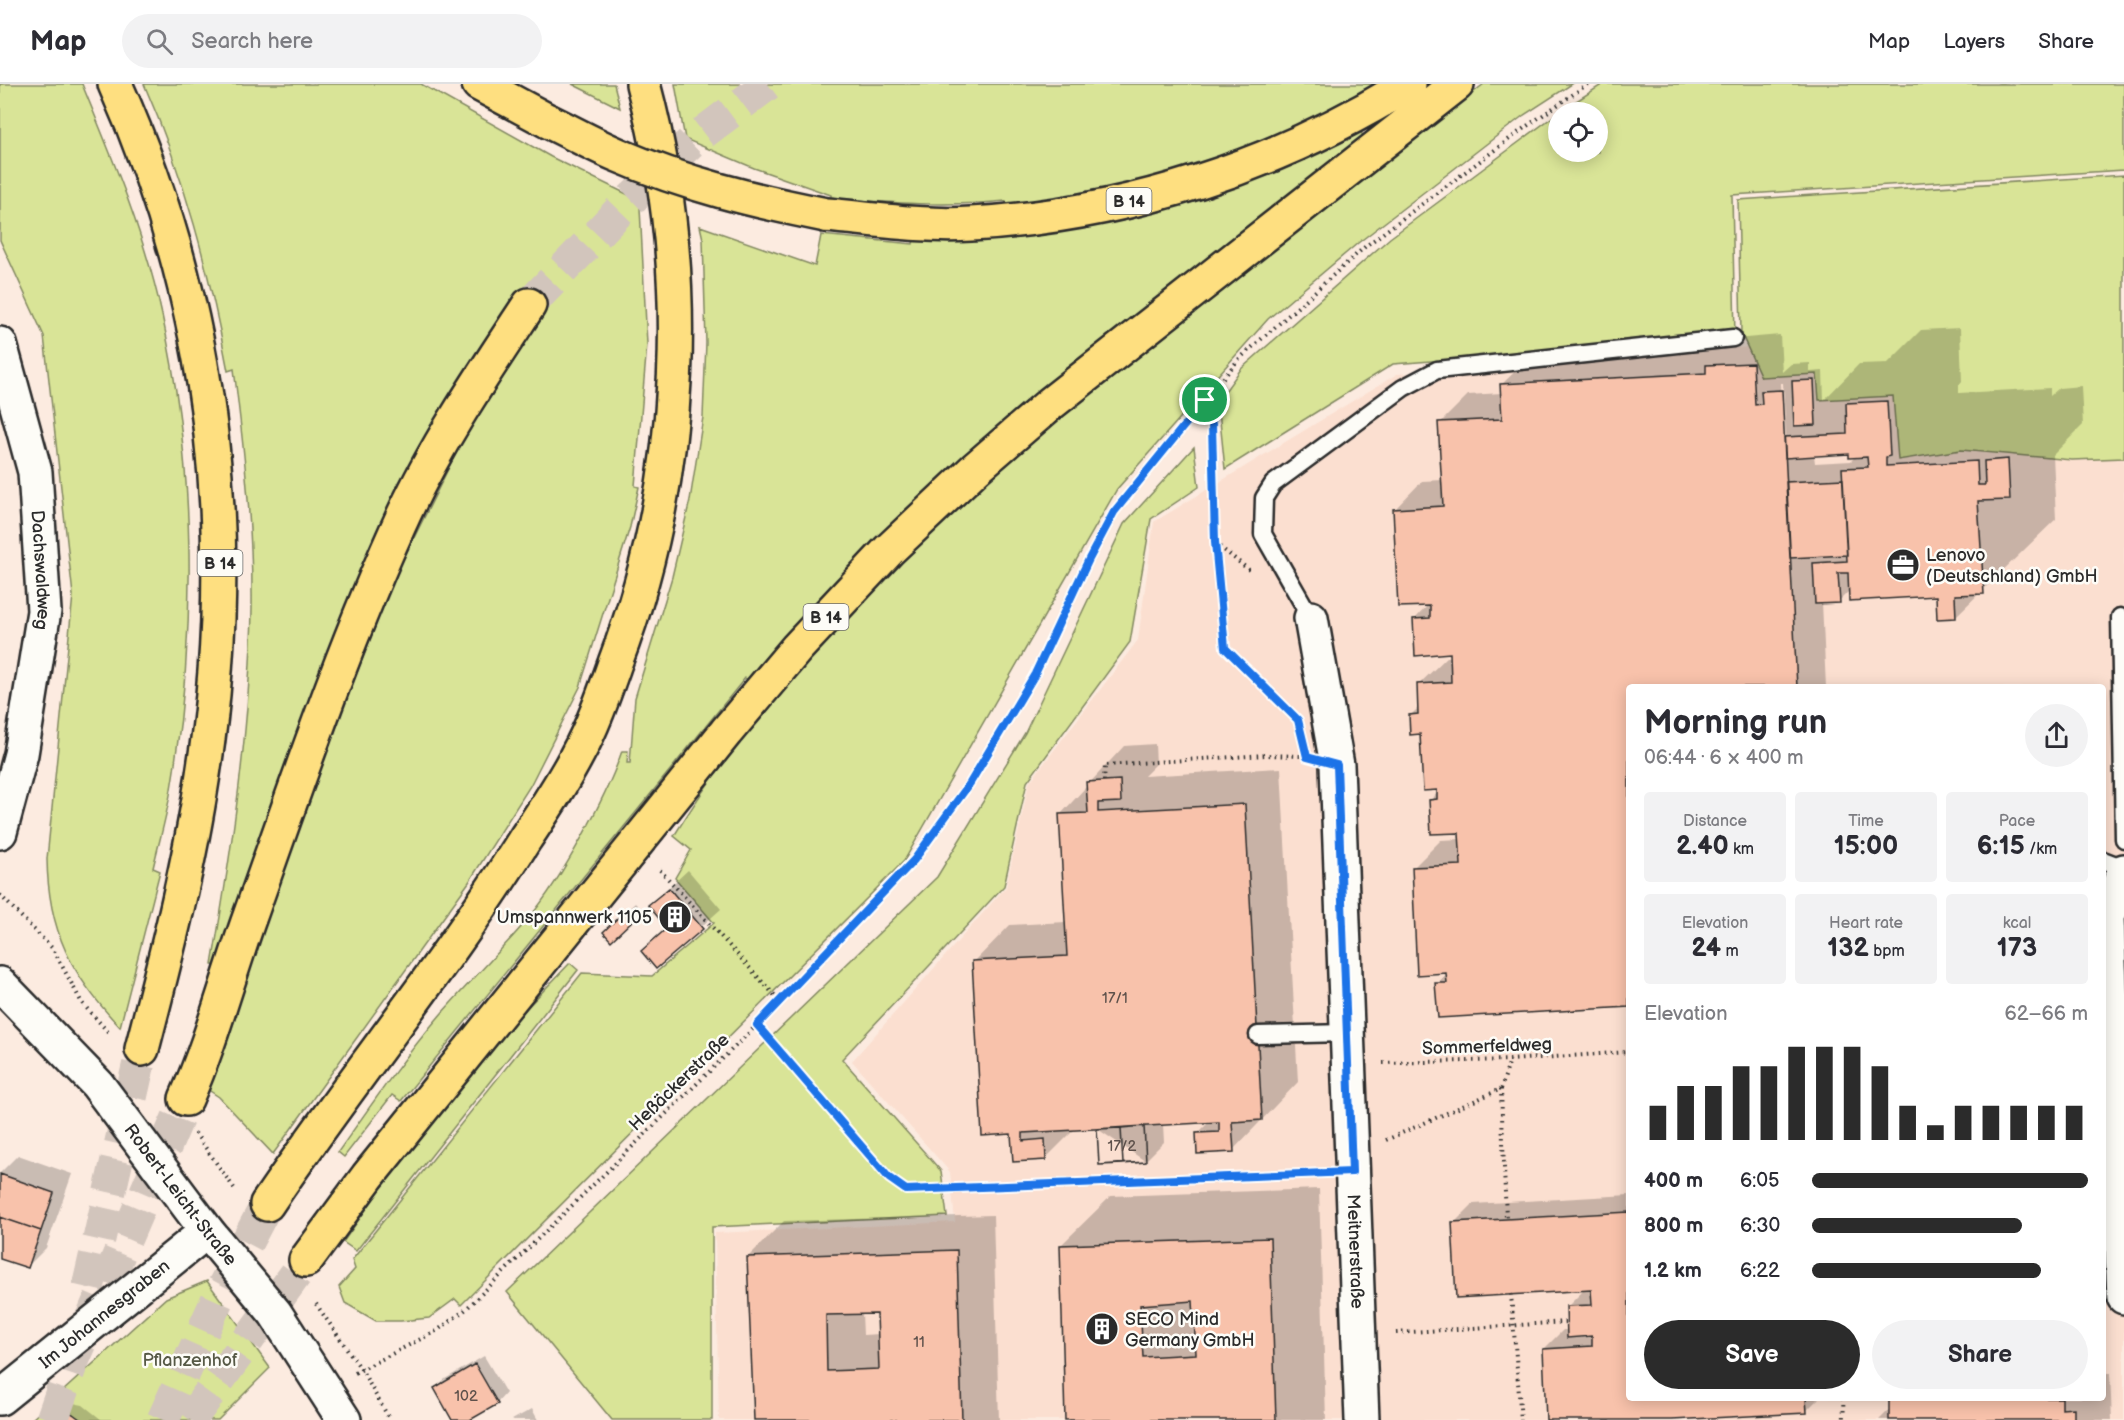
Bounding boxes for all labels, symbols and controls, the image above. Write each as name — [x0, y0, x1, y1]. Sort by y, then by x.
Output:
search box — [122, 14, 542, 68]
text: Map — [30, 25, 86, 58]
icon: search — [143, 25, 176, 58]
text: Search here — [191, 28, 313, 55]
text: Map — [1868, 29, 1910, 54]
text: Layers — [1943, 29, 2005, 54]
text: Share — [2038, 29, 2094, 54]
map controls — [1548, 102, 1608, 162]
button: locate — [1548, 102, 1608, 162]
road number: B 14 — [1106, 188, 1152, 214]
pin — [1179, 374, 1230, 425]
icon: arrive — [1188, 383, 1221, 416]
street label: Dachswaldweg — [26, 509, 54, 631]
place label: Lenovo (Deutschland) GmbH — [1926, 545, 2098, 587]
office icon: Lenovo (Deutschland) GmbH — [1885, 547, 1921, 583]
road number: B 14 — [198, 550, 242, 576]
road number: B 14 — [804, 604, 848, 630]
text: Morning run — [1644, 703, 1827, 743]
button: share — [2025, 704, 2088, 767]
text: 06:44 · 6 × 400 m — [1644, 746, 1803, 770]
text: Distance — [1683, 812, 1747, 831]
text: Time — [1848, 812, 1884, 831]
text: Pace — [1999, 812, 2035, 831]
text: 2.40 — [1676, 831, 1729, 862]
text: 15:00 — [1834, 831, 1898, 862]
text: 6:15 — [1977, 831, 2025, 862]
text: km — [1729, 840, 1754, 859]
text: /km — [2025, 840, 2057, 859]
building icon: Umspannwerk 1105 — [657, 899, 693, 935]
place label: Umspannwerk 1105 — [497, 907, 652, 928]
text: Elevation — [1682, 914, 1748, 933]
text: Heart rate — [1829, 914, 1903, 933]
text: kcal — [2003, 914, 2031, 933]
text: 24 — [1691, 933, 1721, 964]
text: 132 — [1827, 933, 1869, 964]
text: 173 — [1997, 933, 2037, 964]
text: m — [1721, 942, 1739, 961]
text: bpm — [1869, 942, 1905, 961]
house number: 17/1 — [1102, 989, 1128, 1008]
text: Elevation — [1644, 1002, 1727, 1026]
text: 62–66 m — [2004, 1002, 2088, 1026]
street label: Heßäckerstraße — [625, 1029, 734, 1135]
street label: Sommerfeldweg — [1422, 1034, 1552, 1059]
street label: Robert-Leicht-Straße — [120, 1120, 241, 1270]
house number: 17/2 — [1108, 1137, 1137, 1156]
text: 400 m — [1644, 1169, 1703, 1193]
text: 6:05 — [1740, 1169, 1779, 1193]
street label: Meitnerstraße — [1342, 1194, 1368, 1309]
text: 800 m — [1644, 1214, 1703, 1238]
text: 6:30 — [1740, 1214, 1780, 1238]
street label: Im Johannesgraben — [35, 1255, 174, 1373]
text: 1.2 km — [1644, 1259, 1702, 1283]
text: 6:22 — [1740, 1259, 1780, 1283]
place label: SECO Mind Germany GmbH — [1125, 1309, 1255, 1351]
building icon: SECO Mind Germany GmbH — [1084, 1311, 1120, 1347]
button: Save — [1644, 1320, 1860, 1389]
button: Share — [1872, 1320, 2088, 1389]
house number: 11 — [913, 1333, 925, 1352]
park label: Pflanzenhof — [143, 1350, 238, 1371]
house number: 102 — [454, 1387, 478, 1406]

